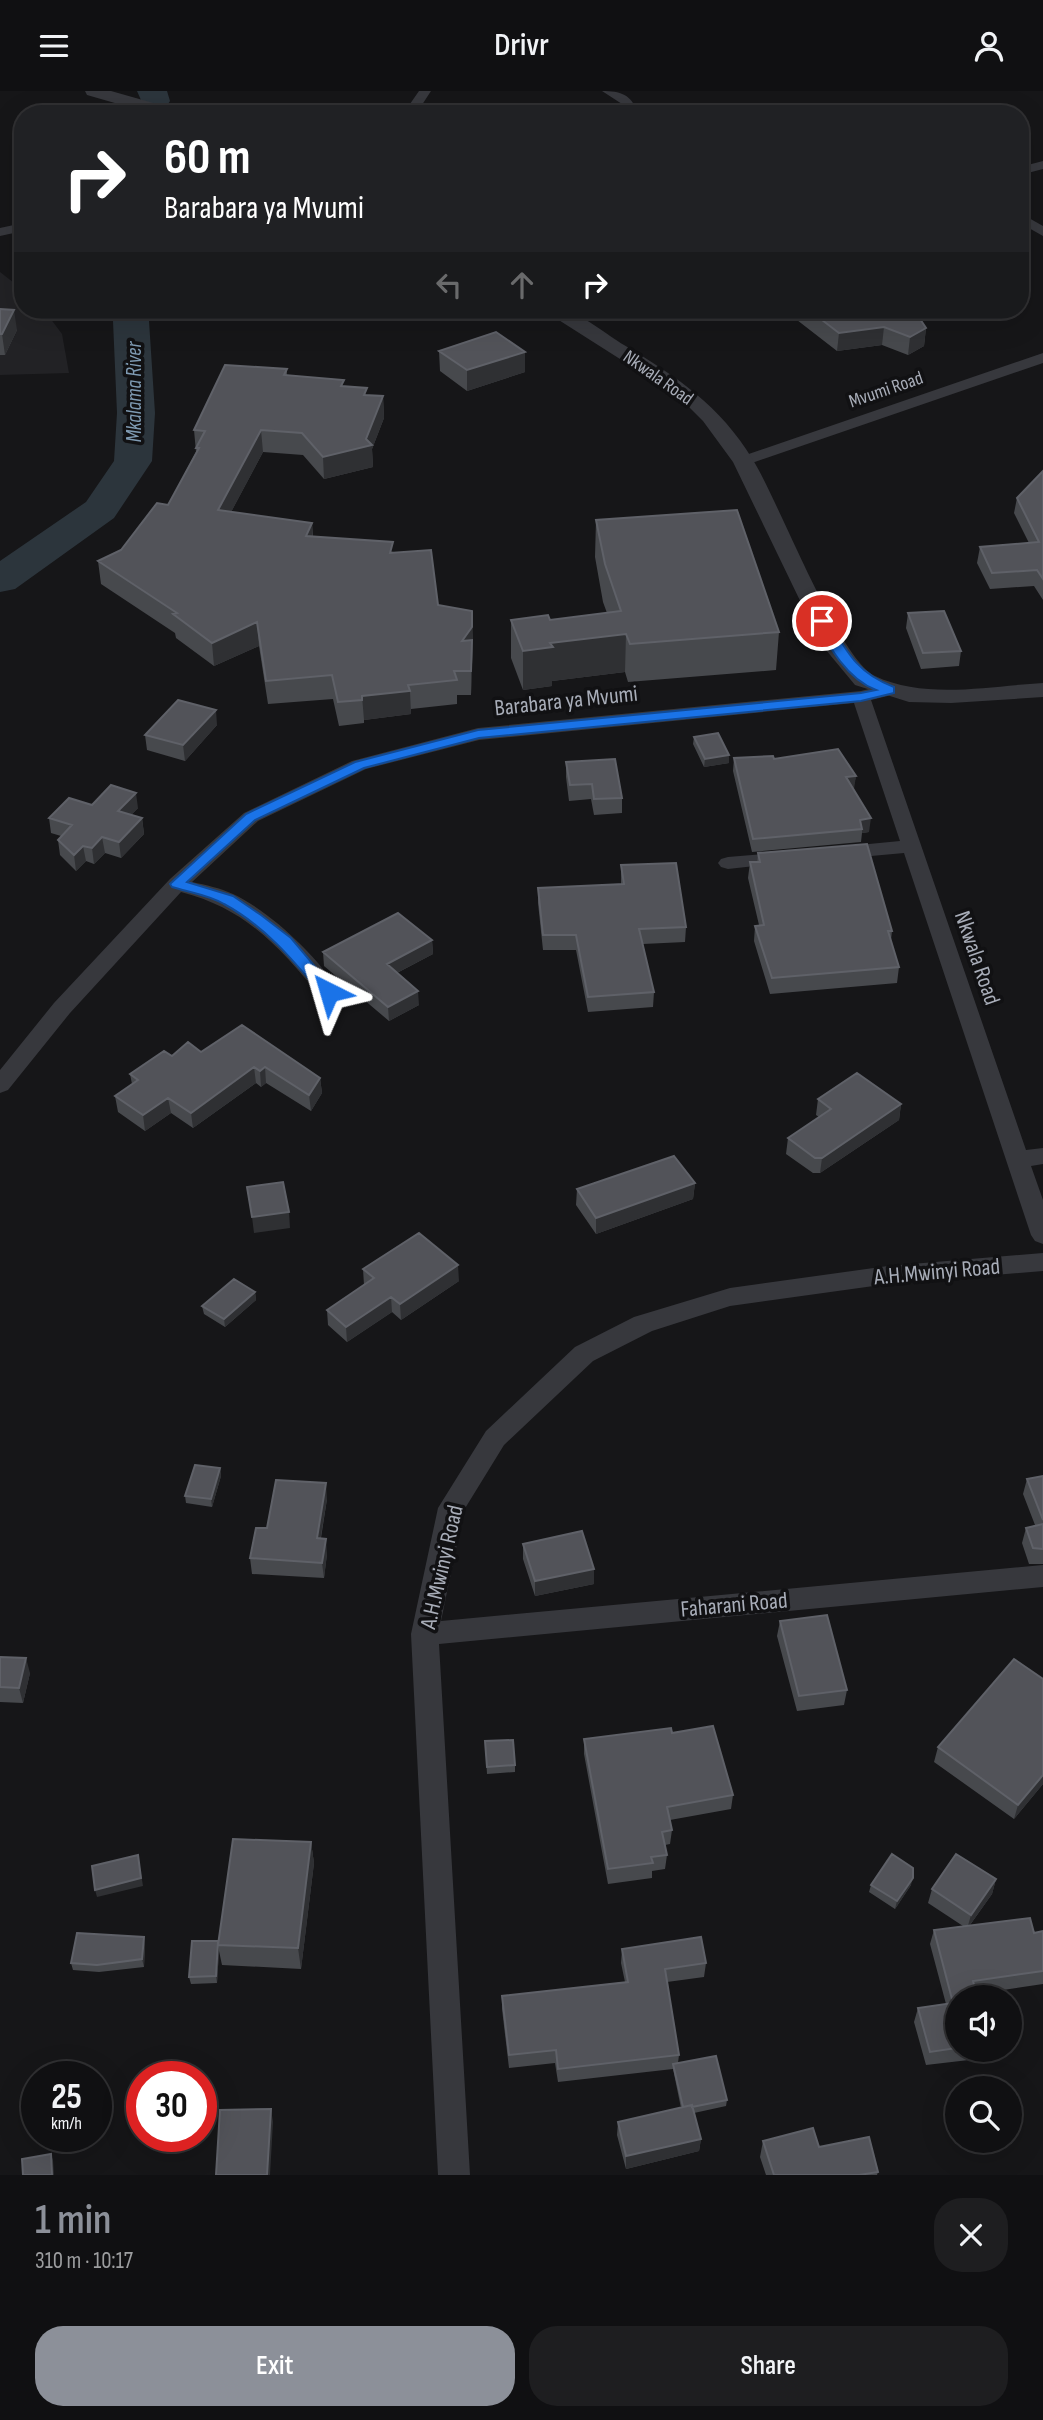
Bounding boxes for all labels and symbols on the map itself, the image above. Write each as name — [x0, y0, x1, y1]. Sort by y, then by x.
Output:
water label: Mkalama River — [122, 341, 147, 442]
street label: Nkwala Road — [619, 346, 697, 410]
street label: Mvumi Road — [846, 367, 926, 413]
pin — [792, 591, 852, 651]
street label: Barabara ya Mvumi — [493, 680, 639, 722]
street label: Nkwala Road — [948, 908, 1006, 1008]
position arrow — [292, 955, 366, 1029]
street label: A.H.Mwinyi Road — [872, 1253, 1001, 1292]
street label: A.H.Mwinyi Road — [414, 1502, 470, 1633]
street label: Faharani Road — [679, 1586, 789, 1624]
speed limit sign: 30 — [126, 2061, 217, 2152]

